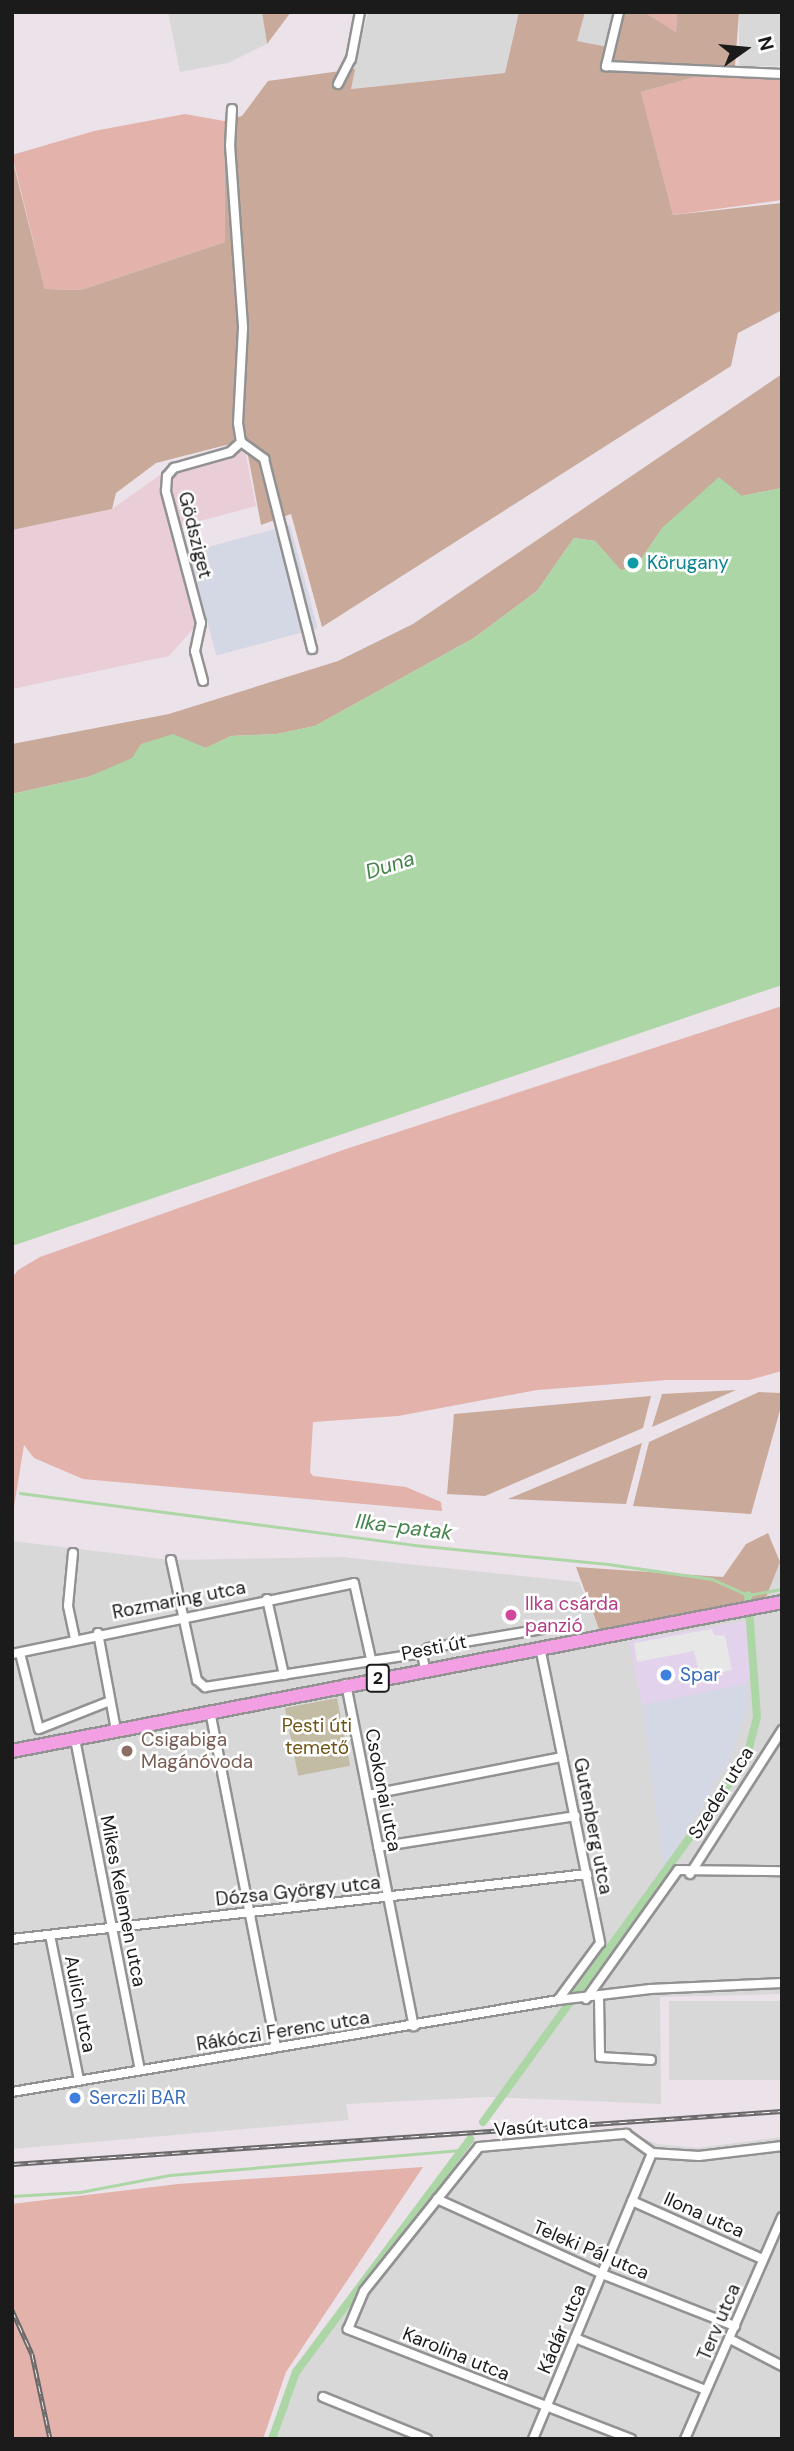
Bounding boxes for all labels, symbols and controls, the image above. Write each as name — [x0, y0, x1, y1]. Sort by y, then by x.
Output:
north arrow — [710, 14, 780, 84]
text: N — [752, 33, 780, 53]
street label: Gödsziget — [173, 489, 217, 581]
place label: Körugany — [647, 552, 729, 574]
marker: Körugany — [625, 555, 641, 571]
water label: Duna — [362, 845, 418, 885]
water label: Ilka-patak — [354, 1509, 454, 1545]
street label: Rozmaring utca — [110, 1576, 248, 1624]
place label: Ilka csárda panzió — [525, 1593, 618, 1637]
marker: Ilka csárda panzió — [503, 1607, 519, 1623]
street label: Pesti út — [400, 1631, 468, 1665]
road number: 2 — [366, 1664, 390, 1693]
place label: Spar — [680, 1664, 720, 1686]
marker: Spar — [658, 1667, 674, 1683]
park label: Pesti úti temető — [282, 1715, 352, 1759]
street label: Csokonai utca — [360, 1727, 406, 1853]
place label: Csigabiga Magánóvoda — [141, 1729, 253, 1773]
marker: Csigabiga Magánóvoda — [119, 1743, 135, 1759]
street label: Szeder utca — [684, 1743, 758, 1843]
street label: Gutenberg utca — [569, 1756, 617, 1896]
street label: Mikes Kelemen utca — [95, 1813, 151, 1989]
street label: Dózsa György utca — [214, 1871, 382, 1911]
street label: Aulich utca — [59, 1954, 101, 2054]
street label: Rákóczi Ferenc utca — [195, 2006, 371, 2056]
place label: Serczli BAR — [89, 2087, 186, 2109]
marker: Serczli BAR — [67, 2090, 83, 2106]
street label: Vasút utca — [493, 2111, 589, 2141]
street label: Ilona utca — [660, 2187, 748, 2243]
street label: Teleki Pál utca — [530, 2215, 652, 2285]
street label: Terv utca — [693, 2280, 745, 2364]
street label: Kádár utca — [533, 2281, 591, 2377]
street label: Karolina utca — [399, 2322, 513, 2386]

